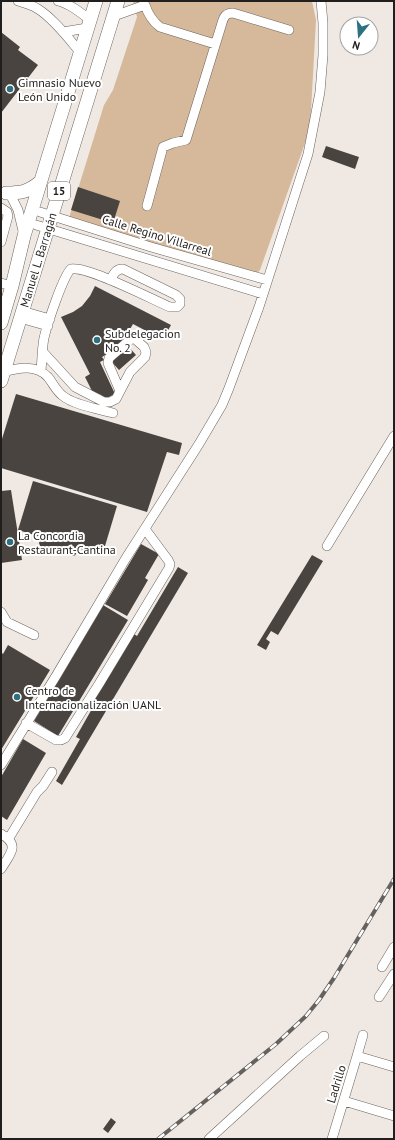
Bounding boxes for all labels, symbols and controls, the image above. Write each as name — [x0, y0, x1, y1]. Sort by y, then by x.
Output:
north arrow — [339, 16, 379, 56]
text: N — [351, 38, 362, 53]
place label: Gimnasio Nuevo León Unido — [18, 75, 101, 104]
marker: Gimnasio Nuevo León Unido — [5, 84, 15, 94]
road number: 15 — [48, 182, 70, 200]
street label: Manuel L. Barragán — [16, 211, 60, 309]
street label: Calle Regino Villarreal — [100, 211, 214, 259]
place label: Subdelegacion No. 2 — [105, 326, 180, 355]
marker: Subdelegacion No. 2 — [92, 335, 102, 345]
place label: La Concordia Restaurant-Cantina — [18, 528, 116, 557]
marker: La Concordia Restaurant-Cantina — [5, 537, 15, 547]
place label: Centro de Internacionalización UANL — [25, 683, 161, 712]
marker: Centro de Internacionalización UANL — [12, 692, 22, 702]
street label: Ladrillo — [323, 1063, 349, 1105]

